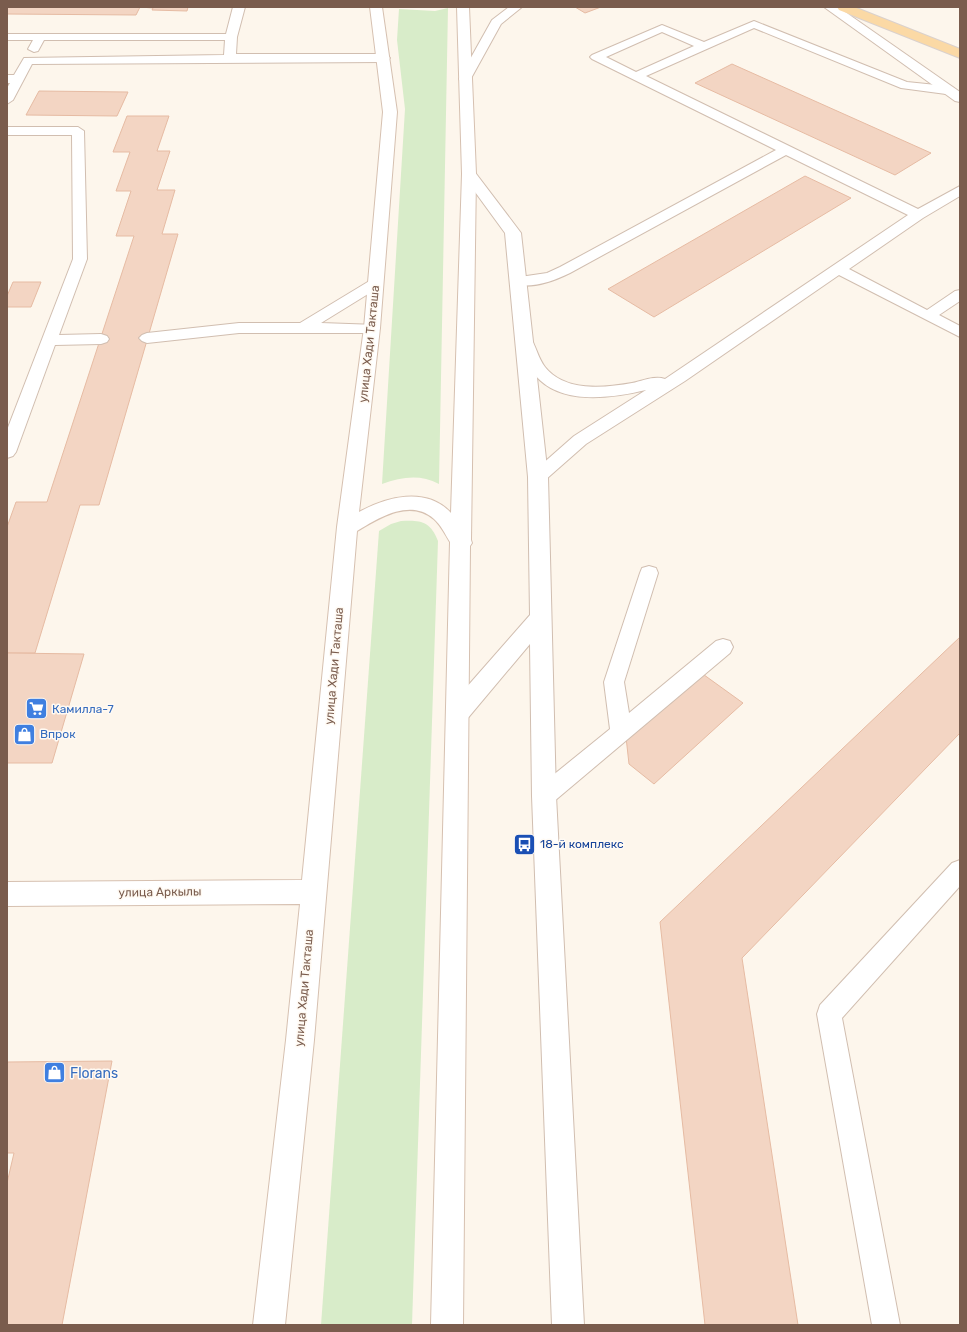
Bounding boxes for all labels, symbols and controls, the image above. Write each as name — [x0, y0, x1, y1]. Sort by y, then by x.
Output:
street label: улица Хади Такташа — [356, 285, 382, 403]
street label: улица Хади Такташа — [322, 607, 346, 725]
supermarket icon: Камилла-7 — [24, 696, 50, 722]
place label: Камилла-7 — [52, 702, 114, 716]
shop icon: Впрок — [12, 721, 38, 747]
place label: Впрок — [40, 727, 76, 741]
bus stop icon: 18-й комплекс — [511, 831, 537, 857]
place label: 18-й комплекс — [540, 837, 624, 851]
street label: улица Аркылы — [118, 884, 202, 900]
street label: улица Хади Такташа — [292, 929, 316, 1047]
shop icon: Florans — [41, 1060, 67, 1086]
place label: Florans — [70, 1065, 118, 1082]

